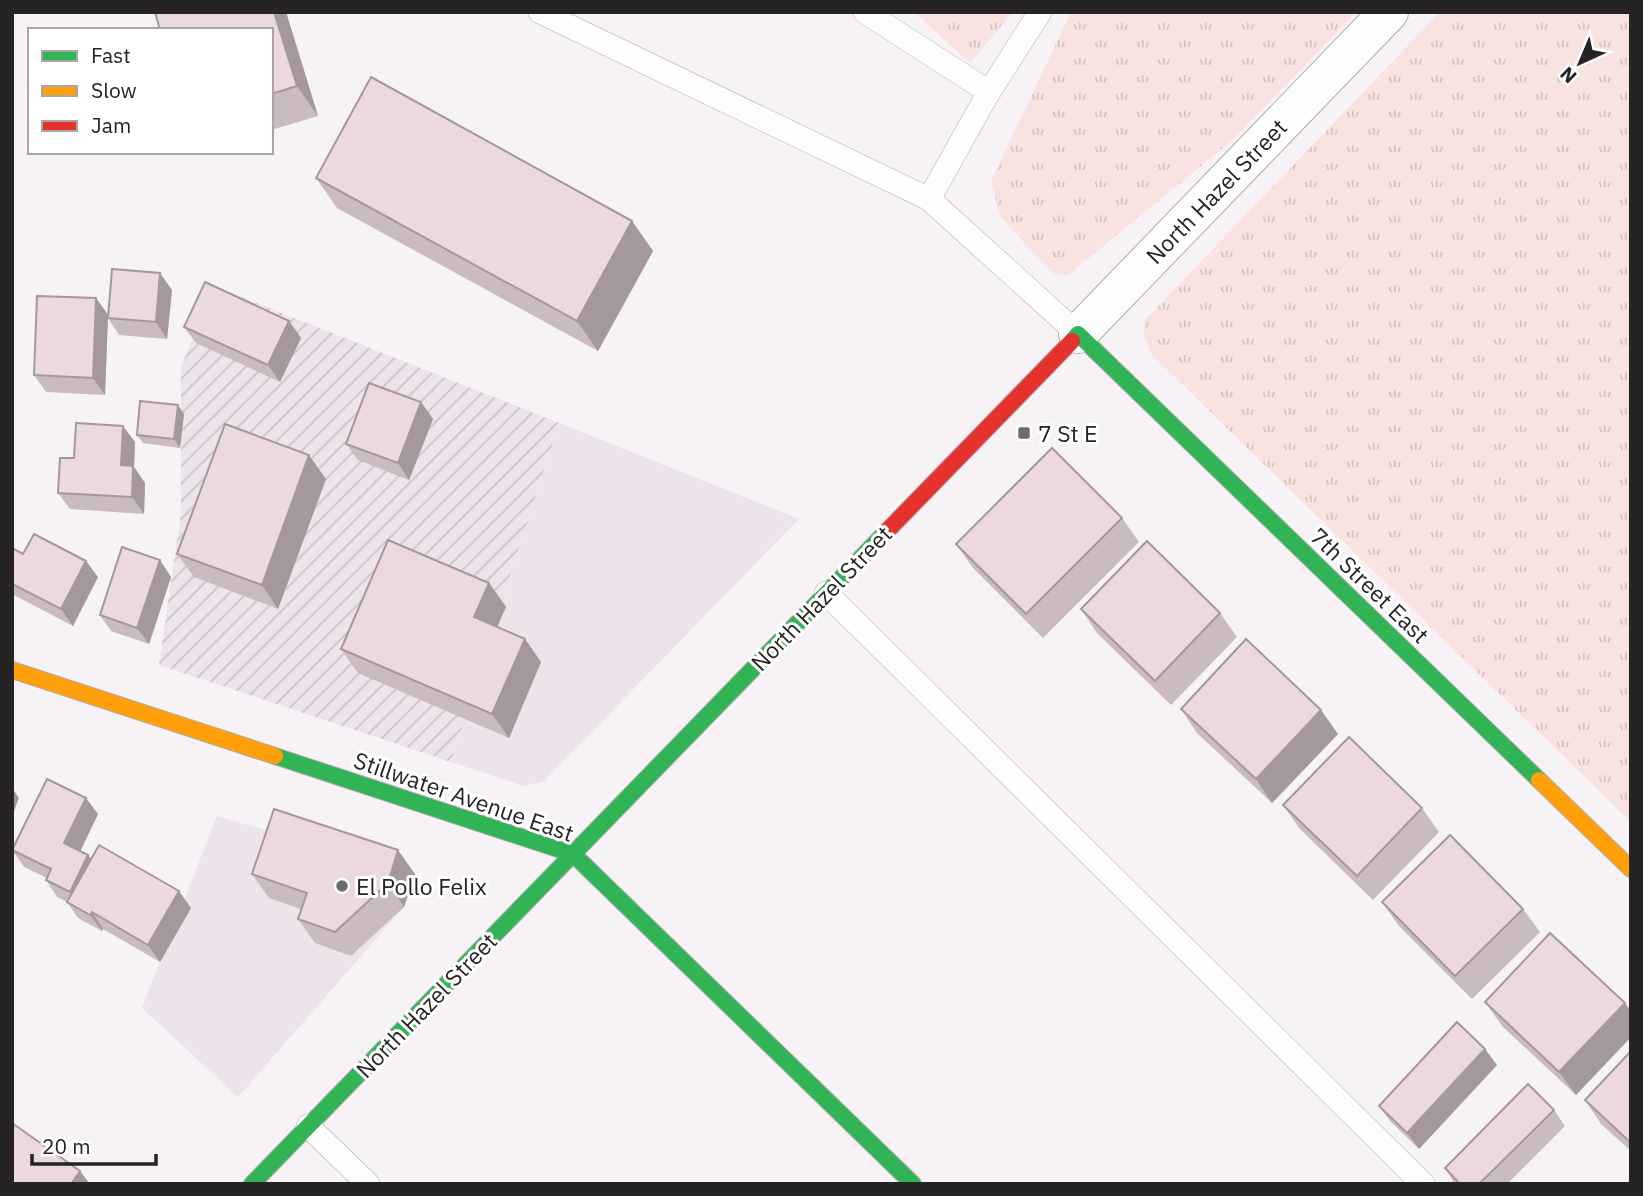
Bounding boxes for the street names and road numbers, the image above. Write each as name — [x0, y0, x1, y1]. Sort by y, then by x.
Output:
street label: North Hazel Street — [1139, 112, 1293, 270]
street label: North Hazel Street — [744, 519, 898, 677]
street label: 7th Street East — [1304, 521, 1436, 649]
street label: Stillwater Avenue East — [350, 744, 578, 848]
street label: North Hazel Street — [349, 926, 503, 1084]

